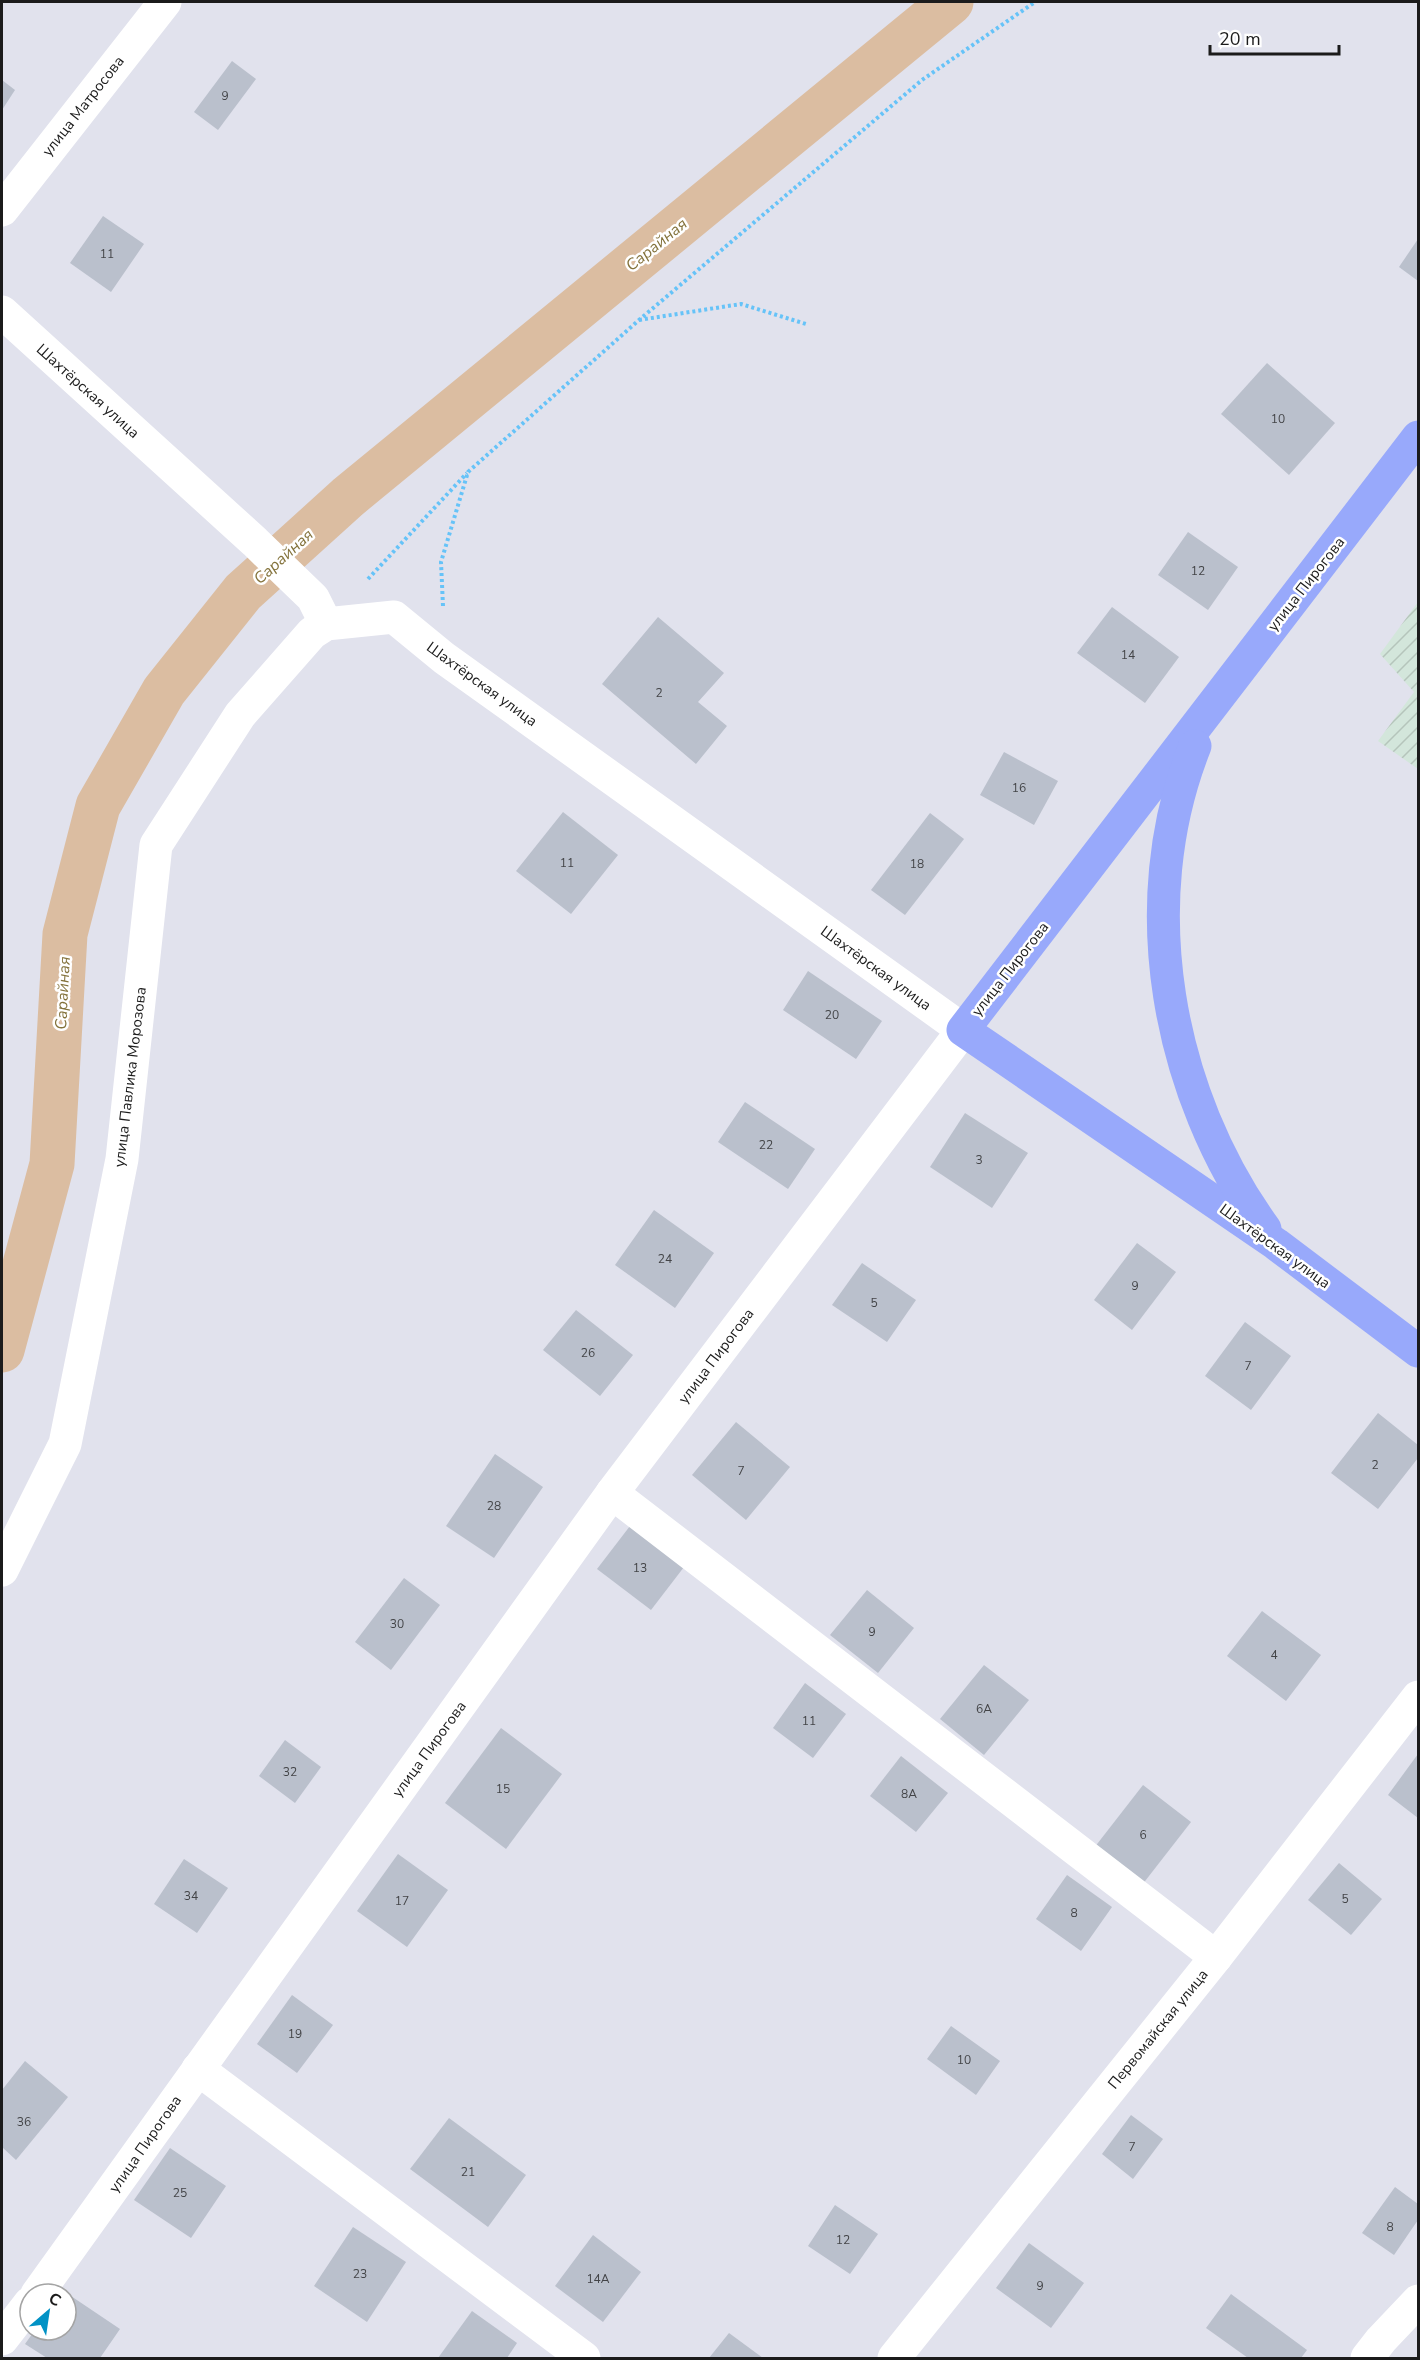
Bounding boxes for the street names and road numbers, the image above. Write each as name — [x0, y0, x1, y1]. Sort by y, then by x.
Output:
street label: улица Матросова — [37, 52, 129, 160]
street label: Шахтёрская улица — [32, 339, 144, 443]
street label: улица Пирогова — [1263, 533, 1349, 635]
street label: Шахтёрская улица — [423, 637, 541, 731]
street label: улица Пирогова — [967, 918, 1053, 1020]
street label: Шахтёрская улица — [817, 921, 935, 1015]
street label: улица Павлика Морозова — [109, 986, 151, 1168]
street label: Шахтёрская улица — [1216, 1199, 1334, 1293]
street label: улица Пирогова — [674, 1304, 758, 1408]
street label: улица Пирогова — [387, 1697, 471, 1801]
street label: Первомайская улица — [1103, 1965, 1213, 2093]
street label: улица Пирогова — [104, 2091, 186, 2197]

